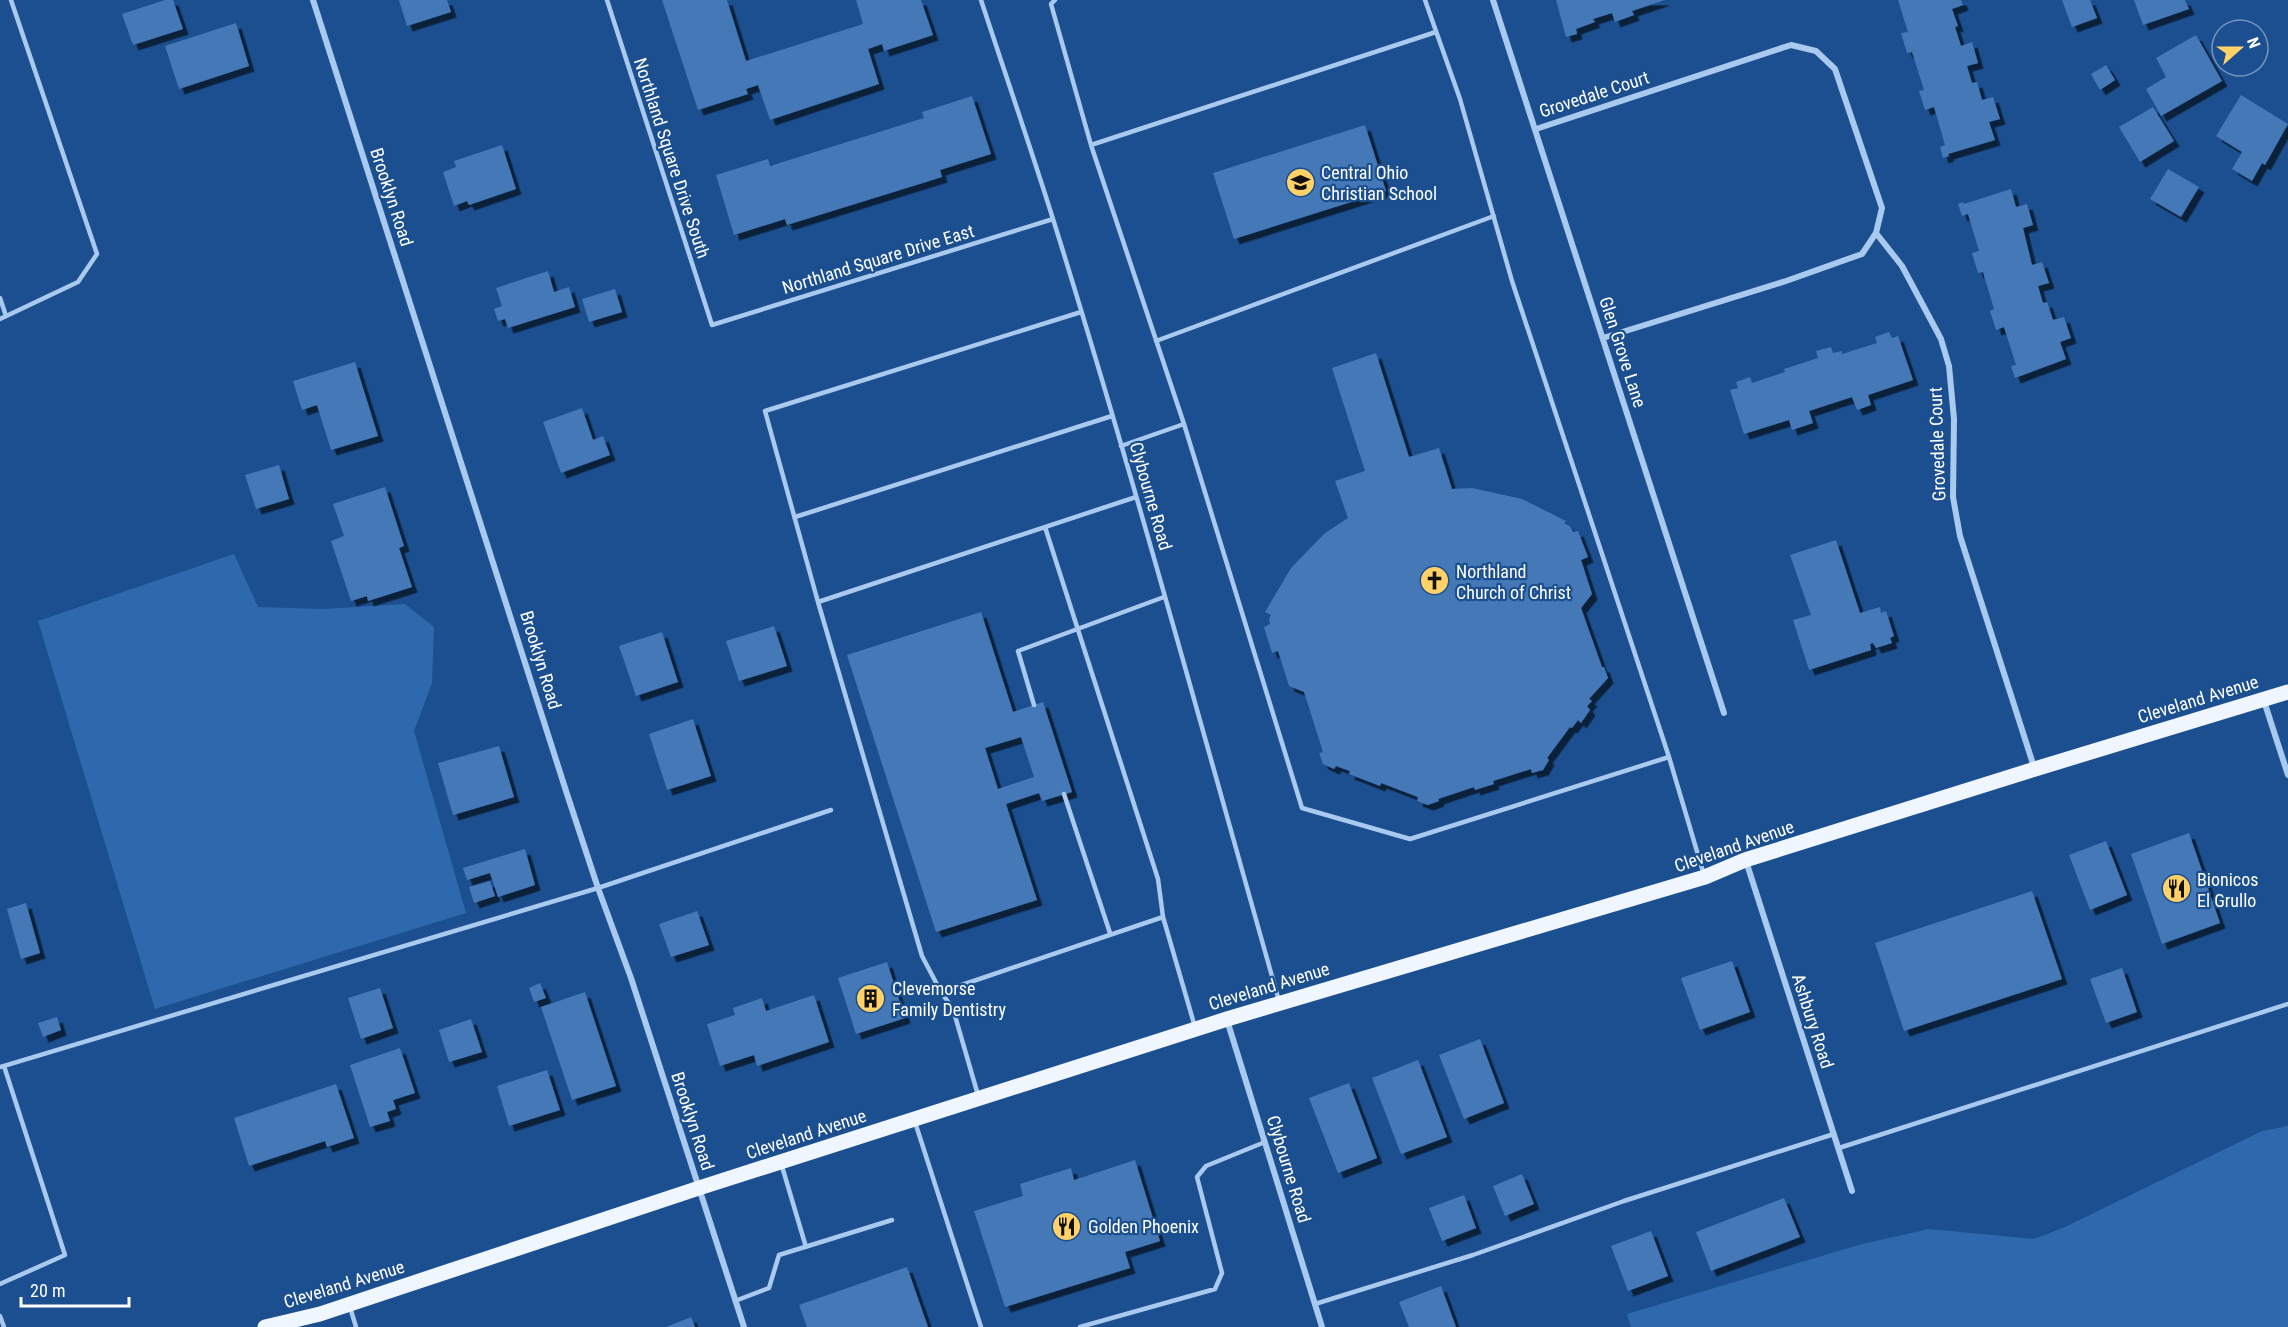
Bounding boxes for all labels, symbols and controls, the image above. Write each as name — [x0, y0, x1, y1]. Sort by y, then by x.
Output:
north arrow — [2210, 18, 2270, 78]
text: N — [2243, 35, 2264, 51]
street label: Northland Square Drive South — [630, 55, 714, 261]
street label: Grovedale Court — [1536, 66, 1652, 122]
street label: Brooklyn Road — [366, 145, 418, 249]
place label: Central Ohio Christian School — [1321, 162, 1437, 204]
school or university icon: Central Ohio Christian School — [1284, 166, 1316, 198]
street label: Northland Square Drive East — [780, 220, 976, 298]
street label: Glen Grove Lane — [1595, 294, 1651, 410]
street label: Grovedale Court — [1925, 387, 1949, 501]
street label: Clybourne Road — [1126, 440, 1176, 552]
place label: Northland Church of Christ — [1456, 561, 1571, 603]
church icon: Northland Church of Christ — [1419, 565, 1451, 597]
street label: Brooklyn Road — [516, 608, 566, 712]
street label: Cleveland Avenue — [2135, 671, 2261, 727]
street label: Cleveland Avenue — [1671, 816, 1797, 876]
place label: Bionicos El Grullo — [2197, 869, 2258, 911]
restaurant icon: Bionicos El Grullo — [2160, 873, 2192, 905]
street label: Cleveland Avenue — [1206, 958, 1332, 1014]
street label: Ashbury Road — [1788, 971, 1838, 1071]
place label: Clevemorse Family Dentistry — [892, 978, 1006, 1020]
building icon: Clevemorse Family Dentistry — [855, 982, 887, 1014]
street label: Brooklyn Road — [667, 1069, 719, 1173]
street label: Cleveland Avenue — [743, 1105, 869, 1163]
street label: Clybourne Road — [1263, 1113, 1315, 1225]
restaurant icon: Golden Phoenix — [1051, 1210, 1083, 1242]
place label: Golden Phoenix — [1088, 1216, 1199, 1237]
street label: Cleveland Avenue — [281, 1256, 407, 1312]
scale bar — [21, 1270, 129, 1308]
text: 20 m — [30, 1280, 65, 1301]

